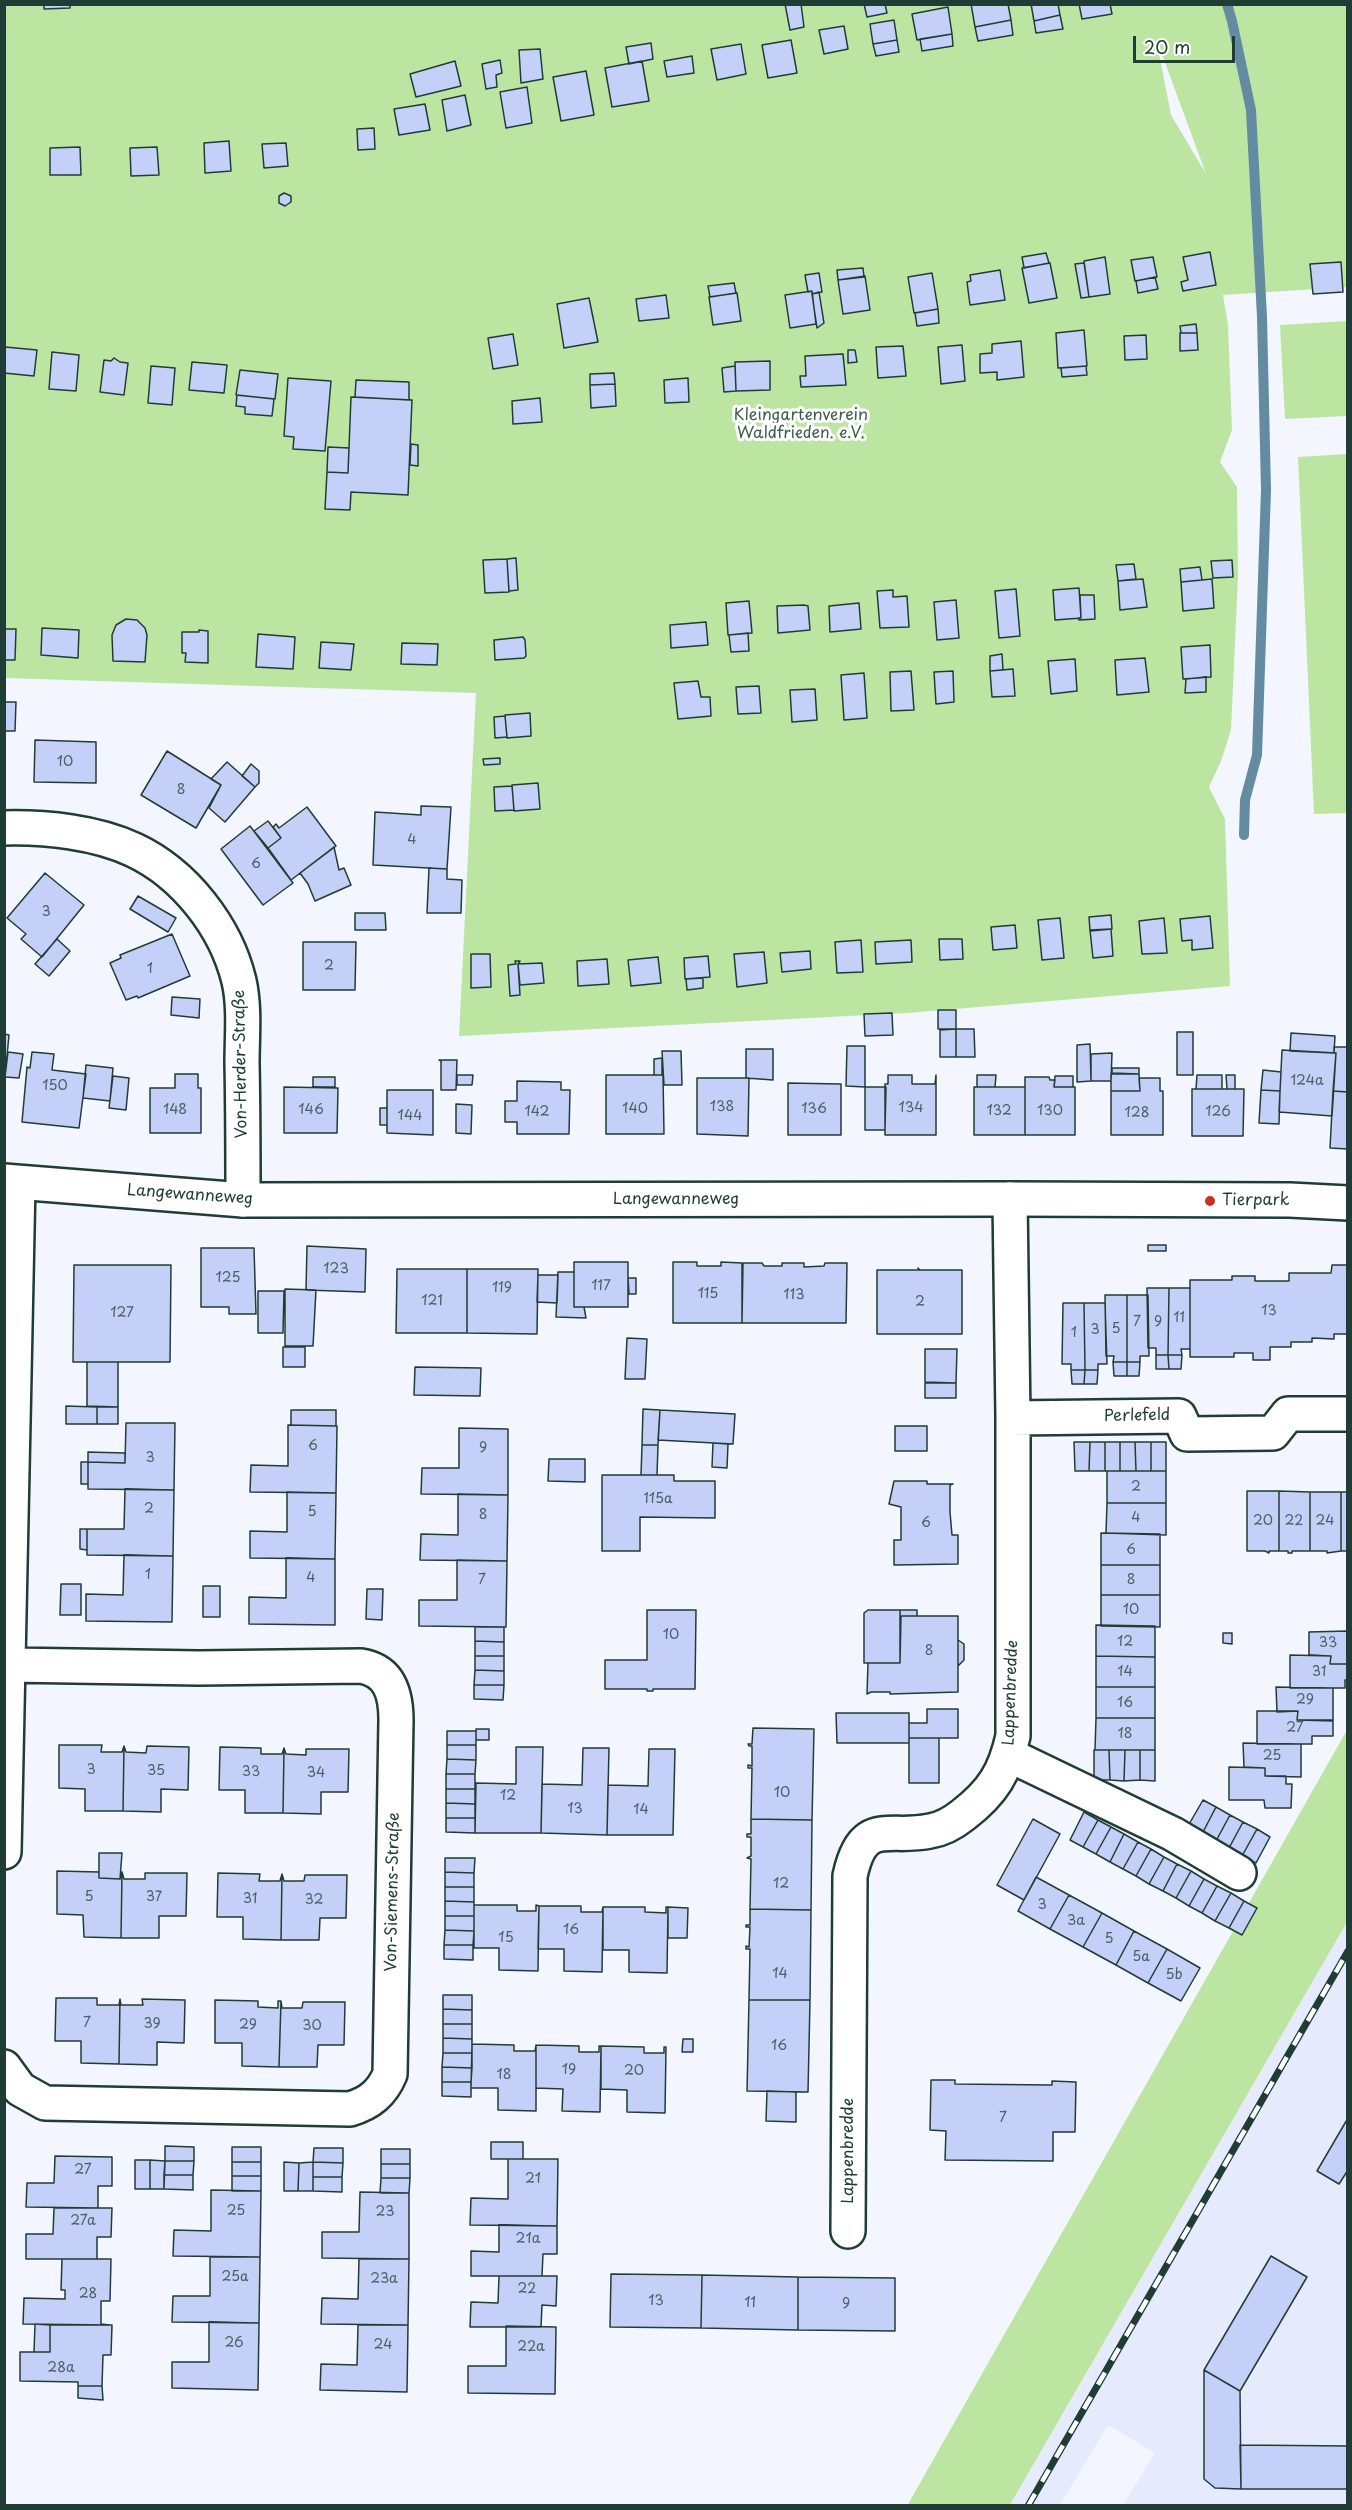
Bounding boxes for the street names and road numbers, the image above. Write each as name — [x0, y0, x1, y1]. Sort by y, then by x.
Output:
street label: Von-Herder-Straße — [230, 990, 252, 1138]
street label: Langewanneweg — [126, 1181, 254, 1209]
street label: Langewanneweg — [613, 1190, 739, 1210]
street label: Perlefeld — [1104, 1406, 1170, 1426]
street label: Lappenbredde — [1000, 1640, 1022, 1746]
street label: Von-Siemens-Straße — [382, 1812, 404, 1972]
street label: Lappenbredde — [839, 2098, 859, 2204]

